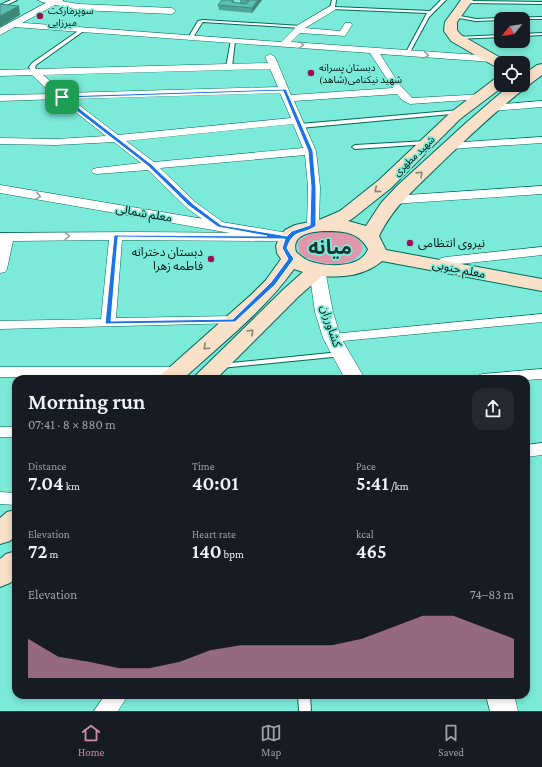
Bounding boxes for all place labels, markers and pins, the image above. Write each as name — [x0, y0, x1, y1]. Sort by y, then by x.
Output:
place label: سوپرمارکت میرزایی — [48, 5, 94, 29]
marker: سوپرمارکت میرزایی — [35, 11, 45, 21]
place label: دبستان پسرانه شهید نیکنامی(شاهد) — [319, 62, 402, 86]
marker: دبستان پسرانه شهید نیکنامی(شاهد) — [306, 68, 316, 78]
pin — [45, 80, 79, 114]
place label: نیروی انتظامی — [418, 236, 485, 250]
marker: نیروی انتظامی — [405, 238, 415, 248]
place label: دبستان دخترانه فاطمه زهرا — [132, 245, 203, 273]
marker: دبستان دخترانه فاطمه زهرا — [206, 254, 216, 264]

